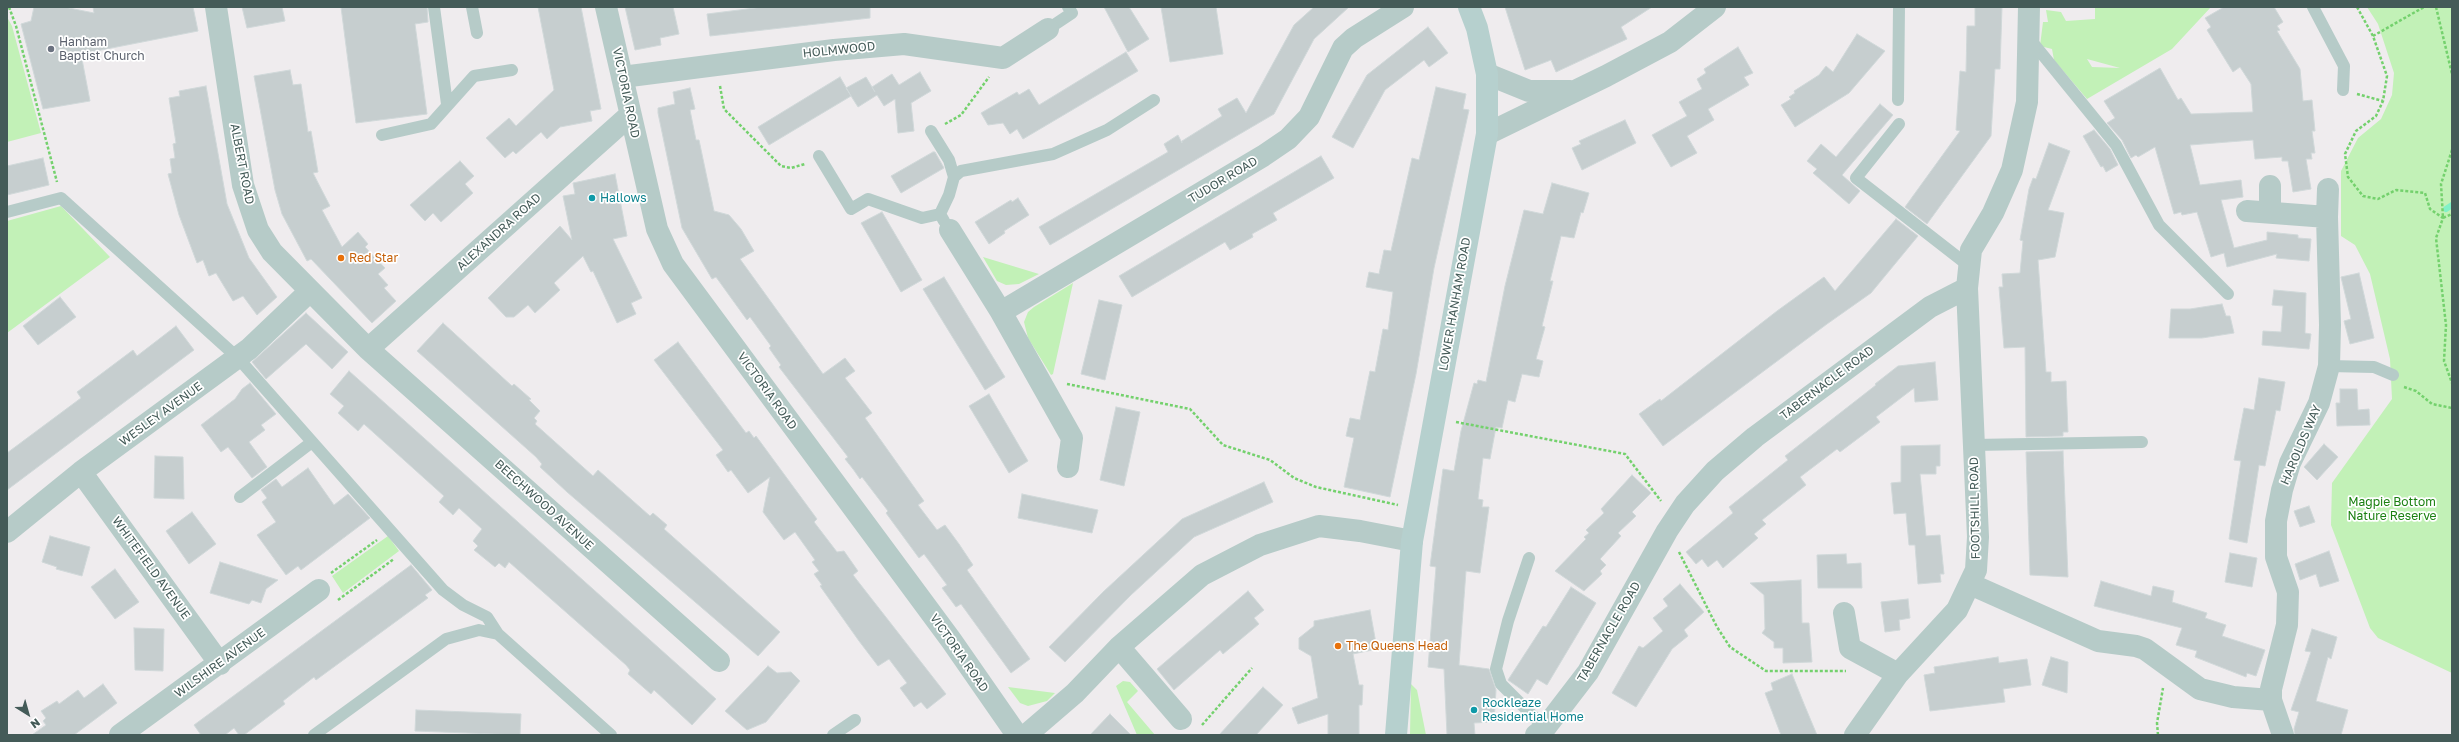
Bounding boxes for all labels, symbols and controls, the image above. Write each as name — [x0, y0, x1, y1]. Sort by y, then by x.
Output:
place label: Hanham Baptist Church — [59, 35, 145, 63]
street label: HOLMWOOD — [802, 39, 876, 61]
marker: Hanham Baptist Church — [46, 44, 56, 54]
street label: VICTORIA ROAD — [609, 47, 643, 139]
street label: ALBERT ROAD — [227, 122, 257, 206]
street label: TUDOR ROAD — [1186, 154, 1260, 206]
street label: ALEXANDRA ROAD — [454, 190, 544, 274]
place label: Hallows — [600, 191, 647, 205]
marker: Hallows — [587, 193, 597, 203]
street label: LOWER HANHAM ROAD — [1436, 236, 1474, 372]
place label: Red Star — [349, 251, 398, 265]
marker: Red Star — [336, 253, 346, 263]
street label: TABERNACLE ROAD — [1777, 343, 1877, 423]
street label: VICTORIA ROAD — [734, 350, 800, 432]
street label: WESLEY AVENUE — [117, 379, 205, 449]
street label: HAROLDS WAY — [2278, 403, 2324, 487]
street label: BEECHWOOD AVENUE — [492, 457, 596, 553]
street label: FOOTSHILL ROAD — [1967, 457, 1983, 559]
park label: Magpie Bottom Nature Reserve — [2347, 495, 2437, 523]
street label: WHITEFIELD AVENUE — [109, 514, 193, 622]
street label: TABERNACLE ROAD — [1574, 579, 1644, 685]
street label: VICTORIA ROAD — [927, 611, 991, 695]
street label: WILSHIRE AVENUE — [172, 625, 268, 701]
place label: The Queens Head — [1346, 639, 1448, 653]
marker: The Queens Head — [1333, 641, 1343, 651]
north arrow — [8, 694, 48, 734]
place label: Rockleaze Residential Home — [1482, 696, 1584, 724]
marker: Rockleaze Residential Home — [1469, 705, 1479, 715]
text: N — [28, 716, 43, 732]

